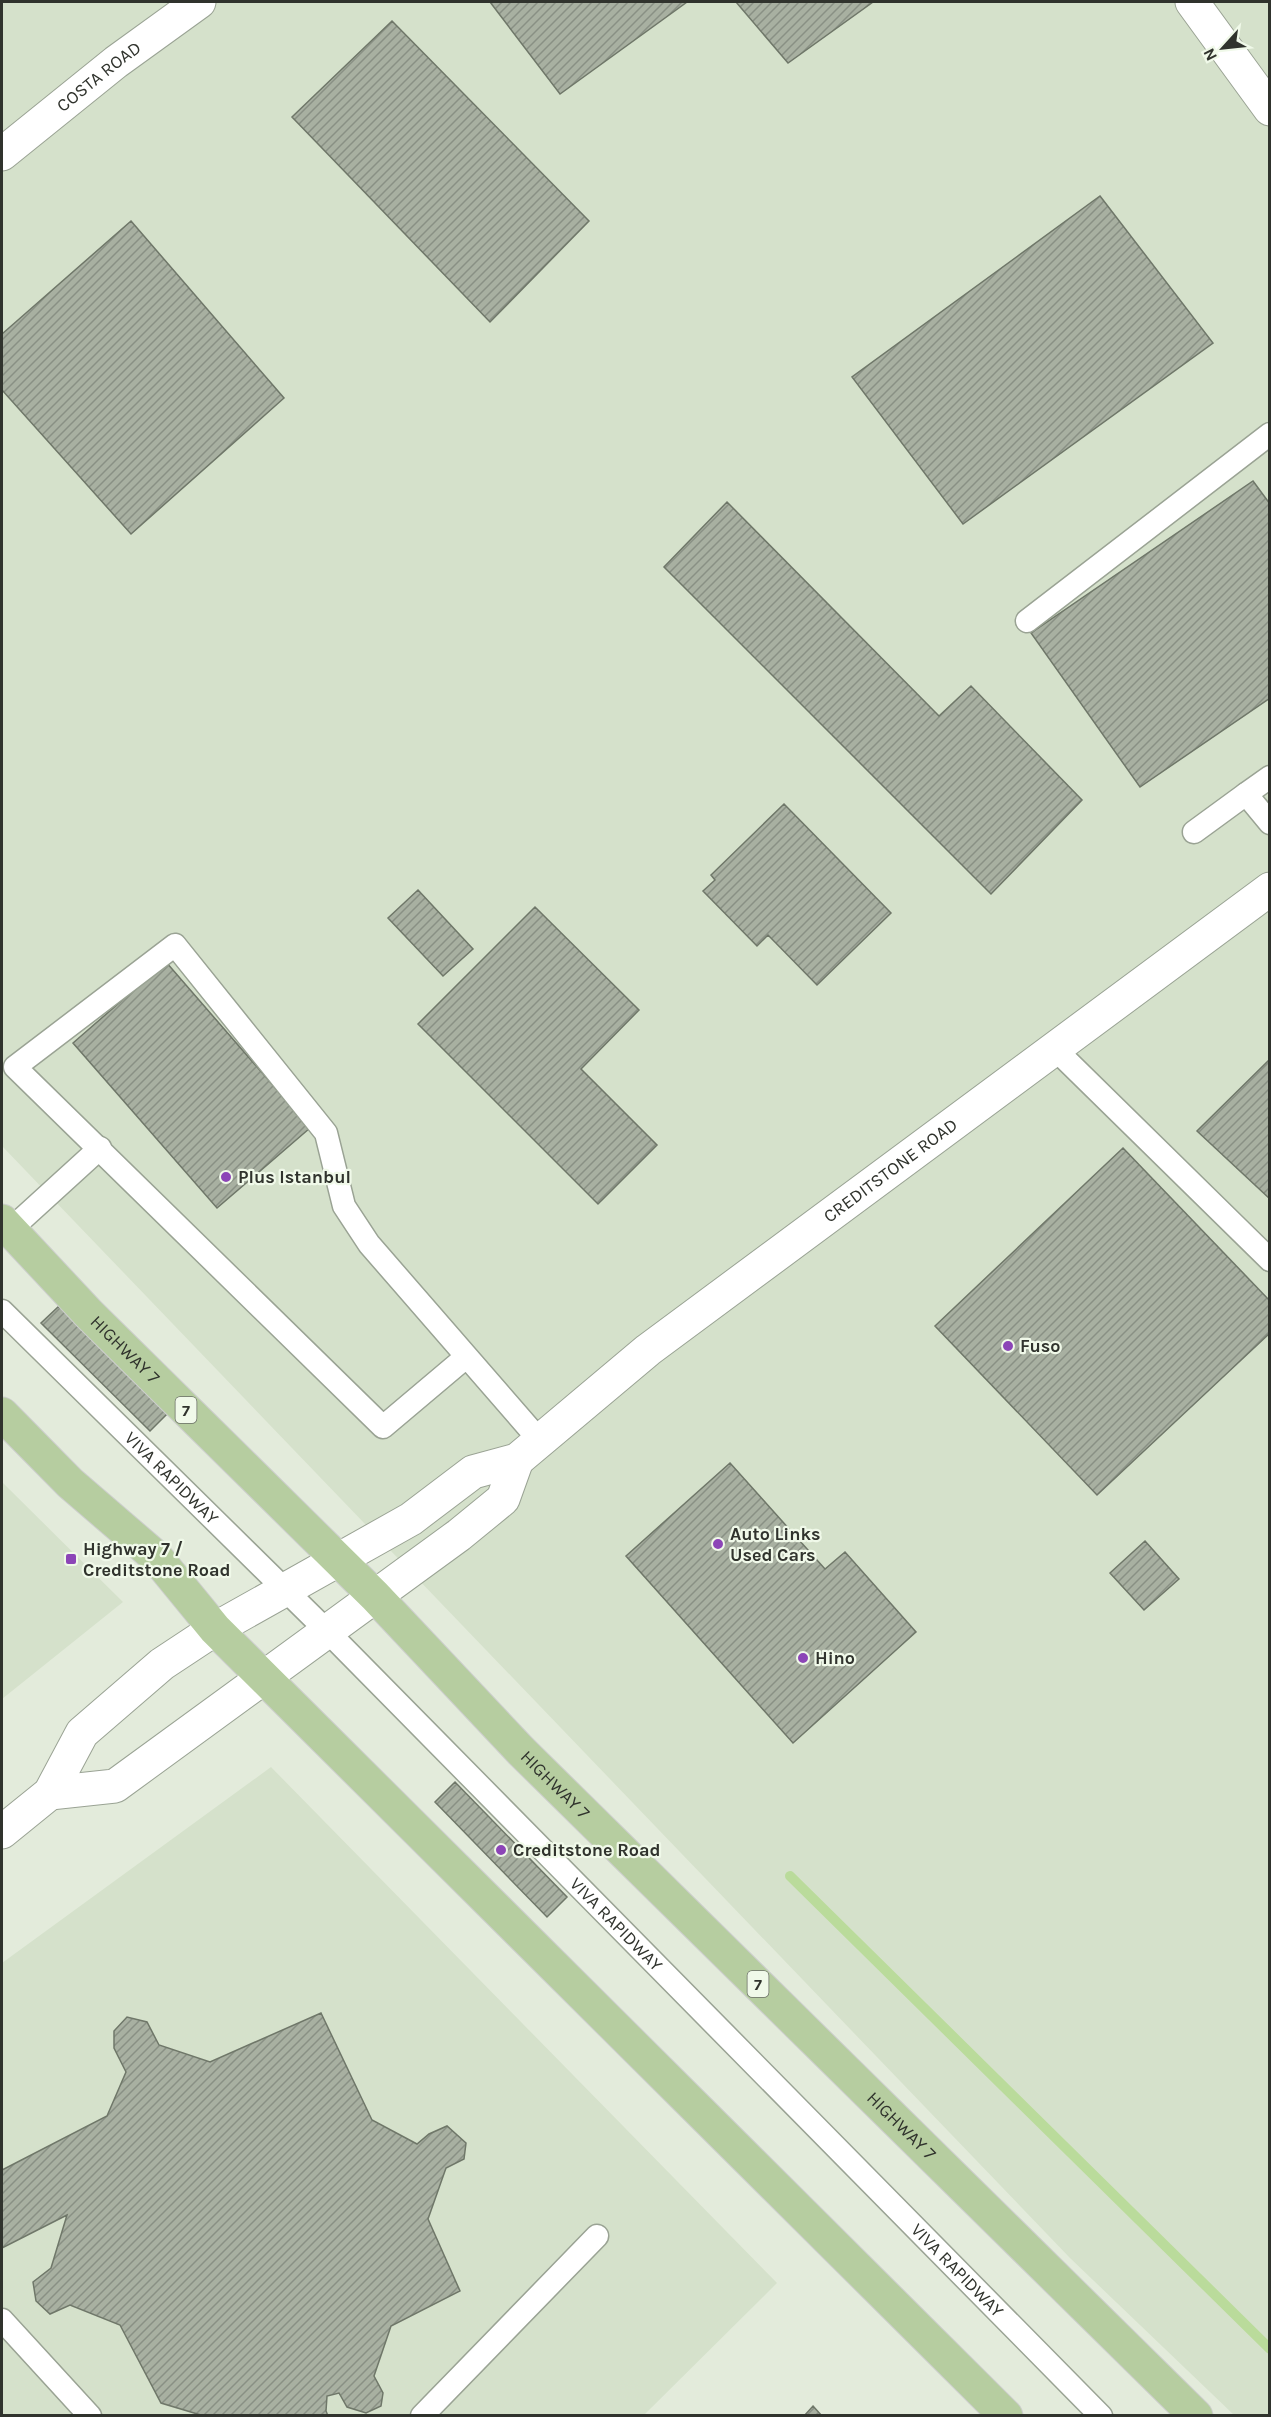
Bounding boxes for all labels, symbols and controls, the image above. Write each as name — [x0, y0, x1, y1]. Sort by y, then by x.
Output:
north arrow — [1193, 18, 1253, 78]
street label: COSTA ROAD — [52, 37, 145, 117]
text: N — [1199, 45, 1221, 64]
street label: CREDITSTONE ROAD — [819, 1113, 962, 1227]
place label: Plus Istanbul — [238, 1166, 351, 1188]
marker: Plus Istanbul — [219, 1170, 233, 1184]
street label: HIGHWAY 7 — [86, 1311, 165, 1389]
place label: Fuso — [1020, 1335, 1060, 1357]
marker: Fuso — [1001, 1339, 1015, 1353]
road number: 7 — [176, 1397, 196, 1423]
street label: VIVA RAPIDWAY — [120, 1427, 223, 1529]
place label: Auto Links Used Cars — [730, 1523, 821, 1566]
marker: Auto Links Used Cars — [711, 1537, 725, 1551]
place label: Highway 7 / Creditstone Road — [83, 1538, 231, 1581]
marker: Highway 7 / Creditstone Road — [64, 1552, 78, 1566]
place label: Hino — [815, 1647, 855, 1669]
marker: Hino — [796, 1651, 810, 1665]
street label: HIGHWAY 7 — [516, 1746, 595, 1824]
place label: Creditstone Road — [513, 1839, 661, 1861]
marker: Creditstone Road — [494, 1843, 508, 1857]
street label: VIVA RAPIDWAY — [565, 1873, 667, 1976]
road number: 7 — [748, 1971, 768, 1997]
street label: HIGHWAY 7 — [862, 2087, 941, 2165]
street label: VIVA RAPIDWAY — [906, 2219, 1008, 2322]

